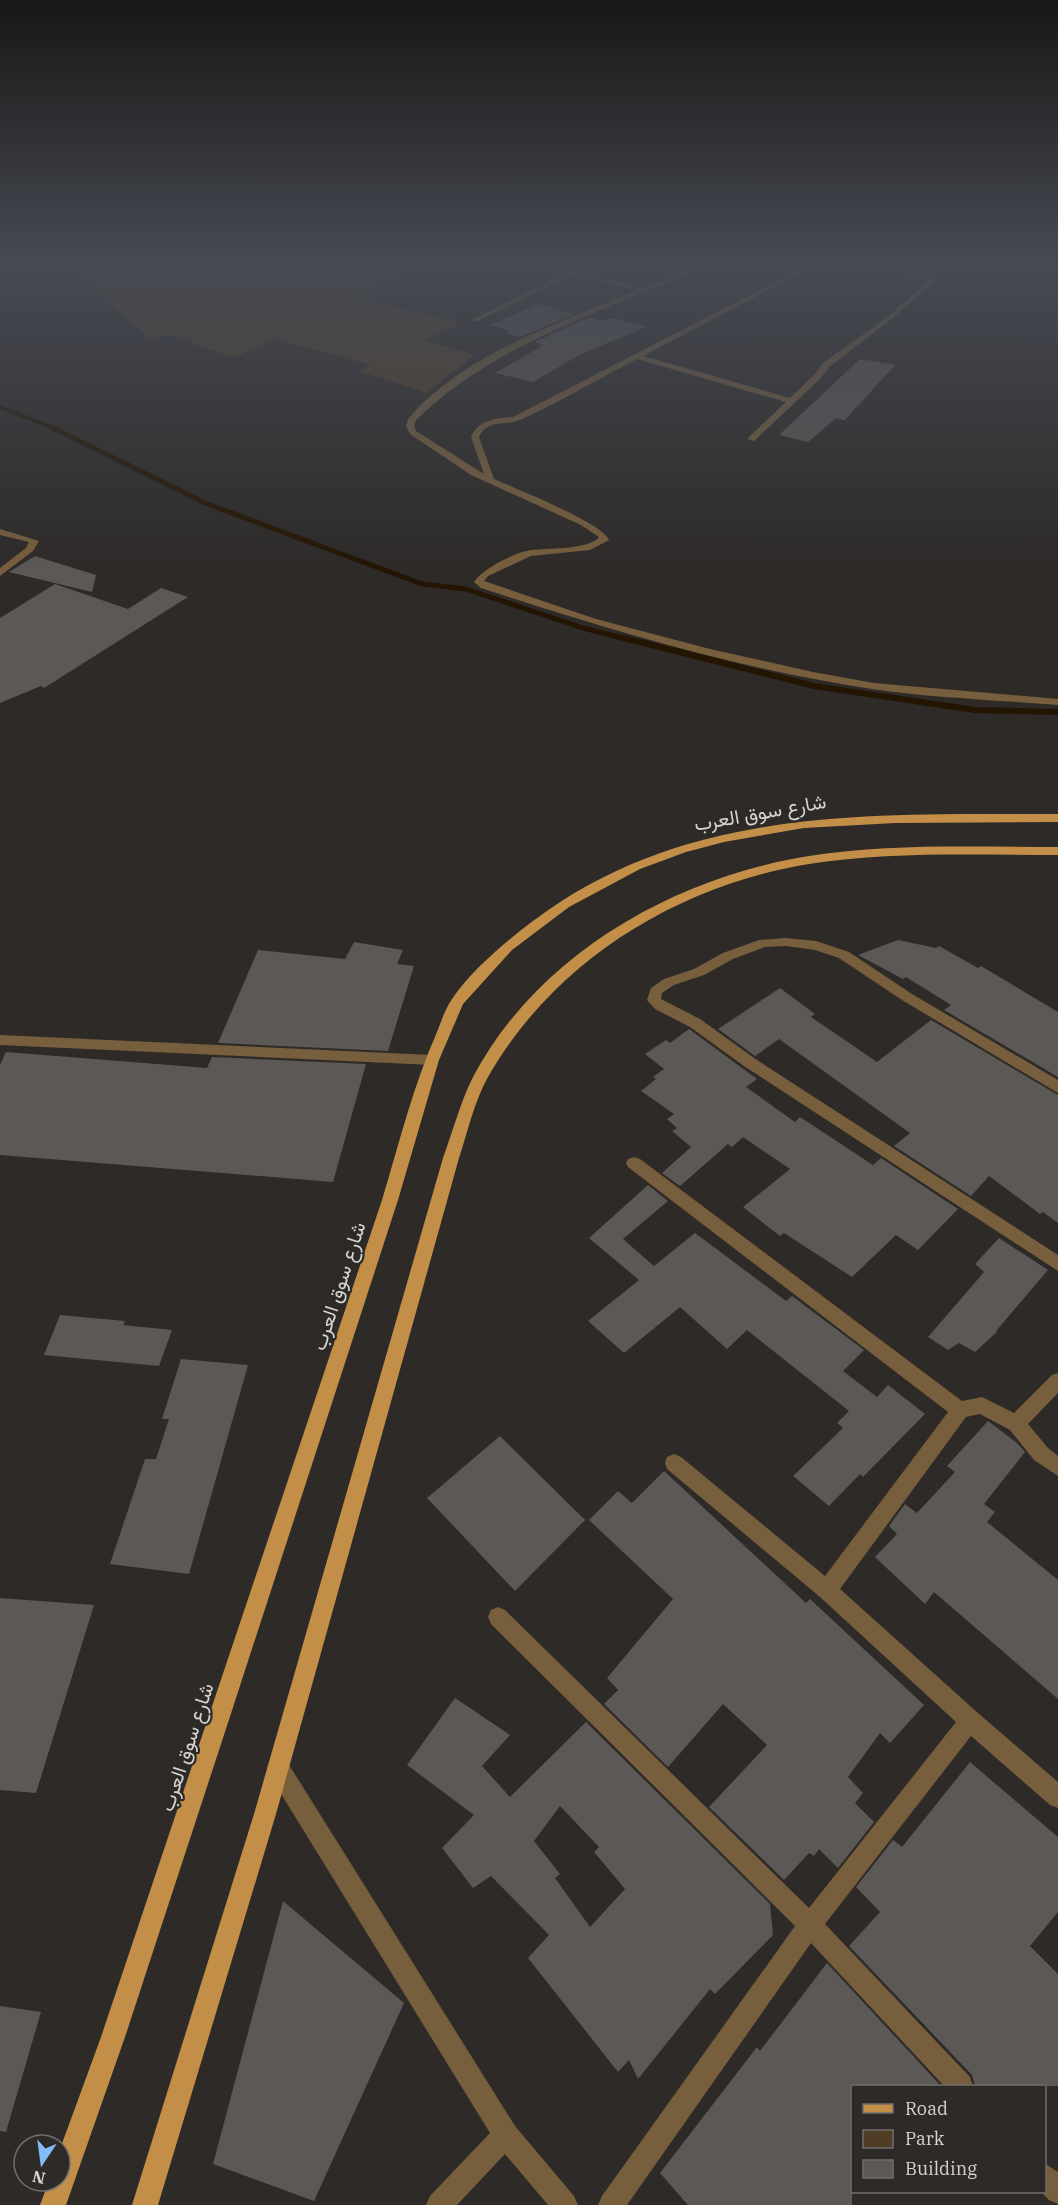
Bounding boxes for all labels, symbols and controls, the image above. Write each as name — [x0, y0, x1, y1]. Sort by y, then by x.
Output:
street label: شارع سوق العرب — [692, 787, 828, 838]
street label: شارع سوق العرب — [305, 1218, 372, 1354]
street label: شارع سوق العرب — [153, 1679, 220, 1815]
legend — [851, 2085, 1046, 2193]
text: Road — [905, 2097, 948, 2120]
text: Park — [905, 2127, 945, 2150]
north arrow — [12, 2133, 72, 2193]
text: Building — [905, 2157, 977, 2180]
text: N — [30, 2166, 47, 2189]

